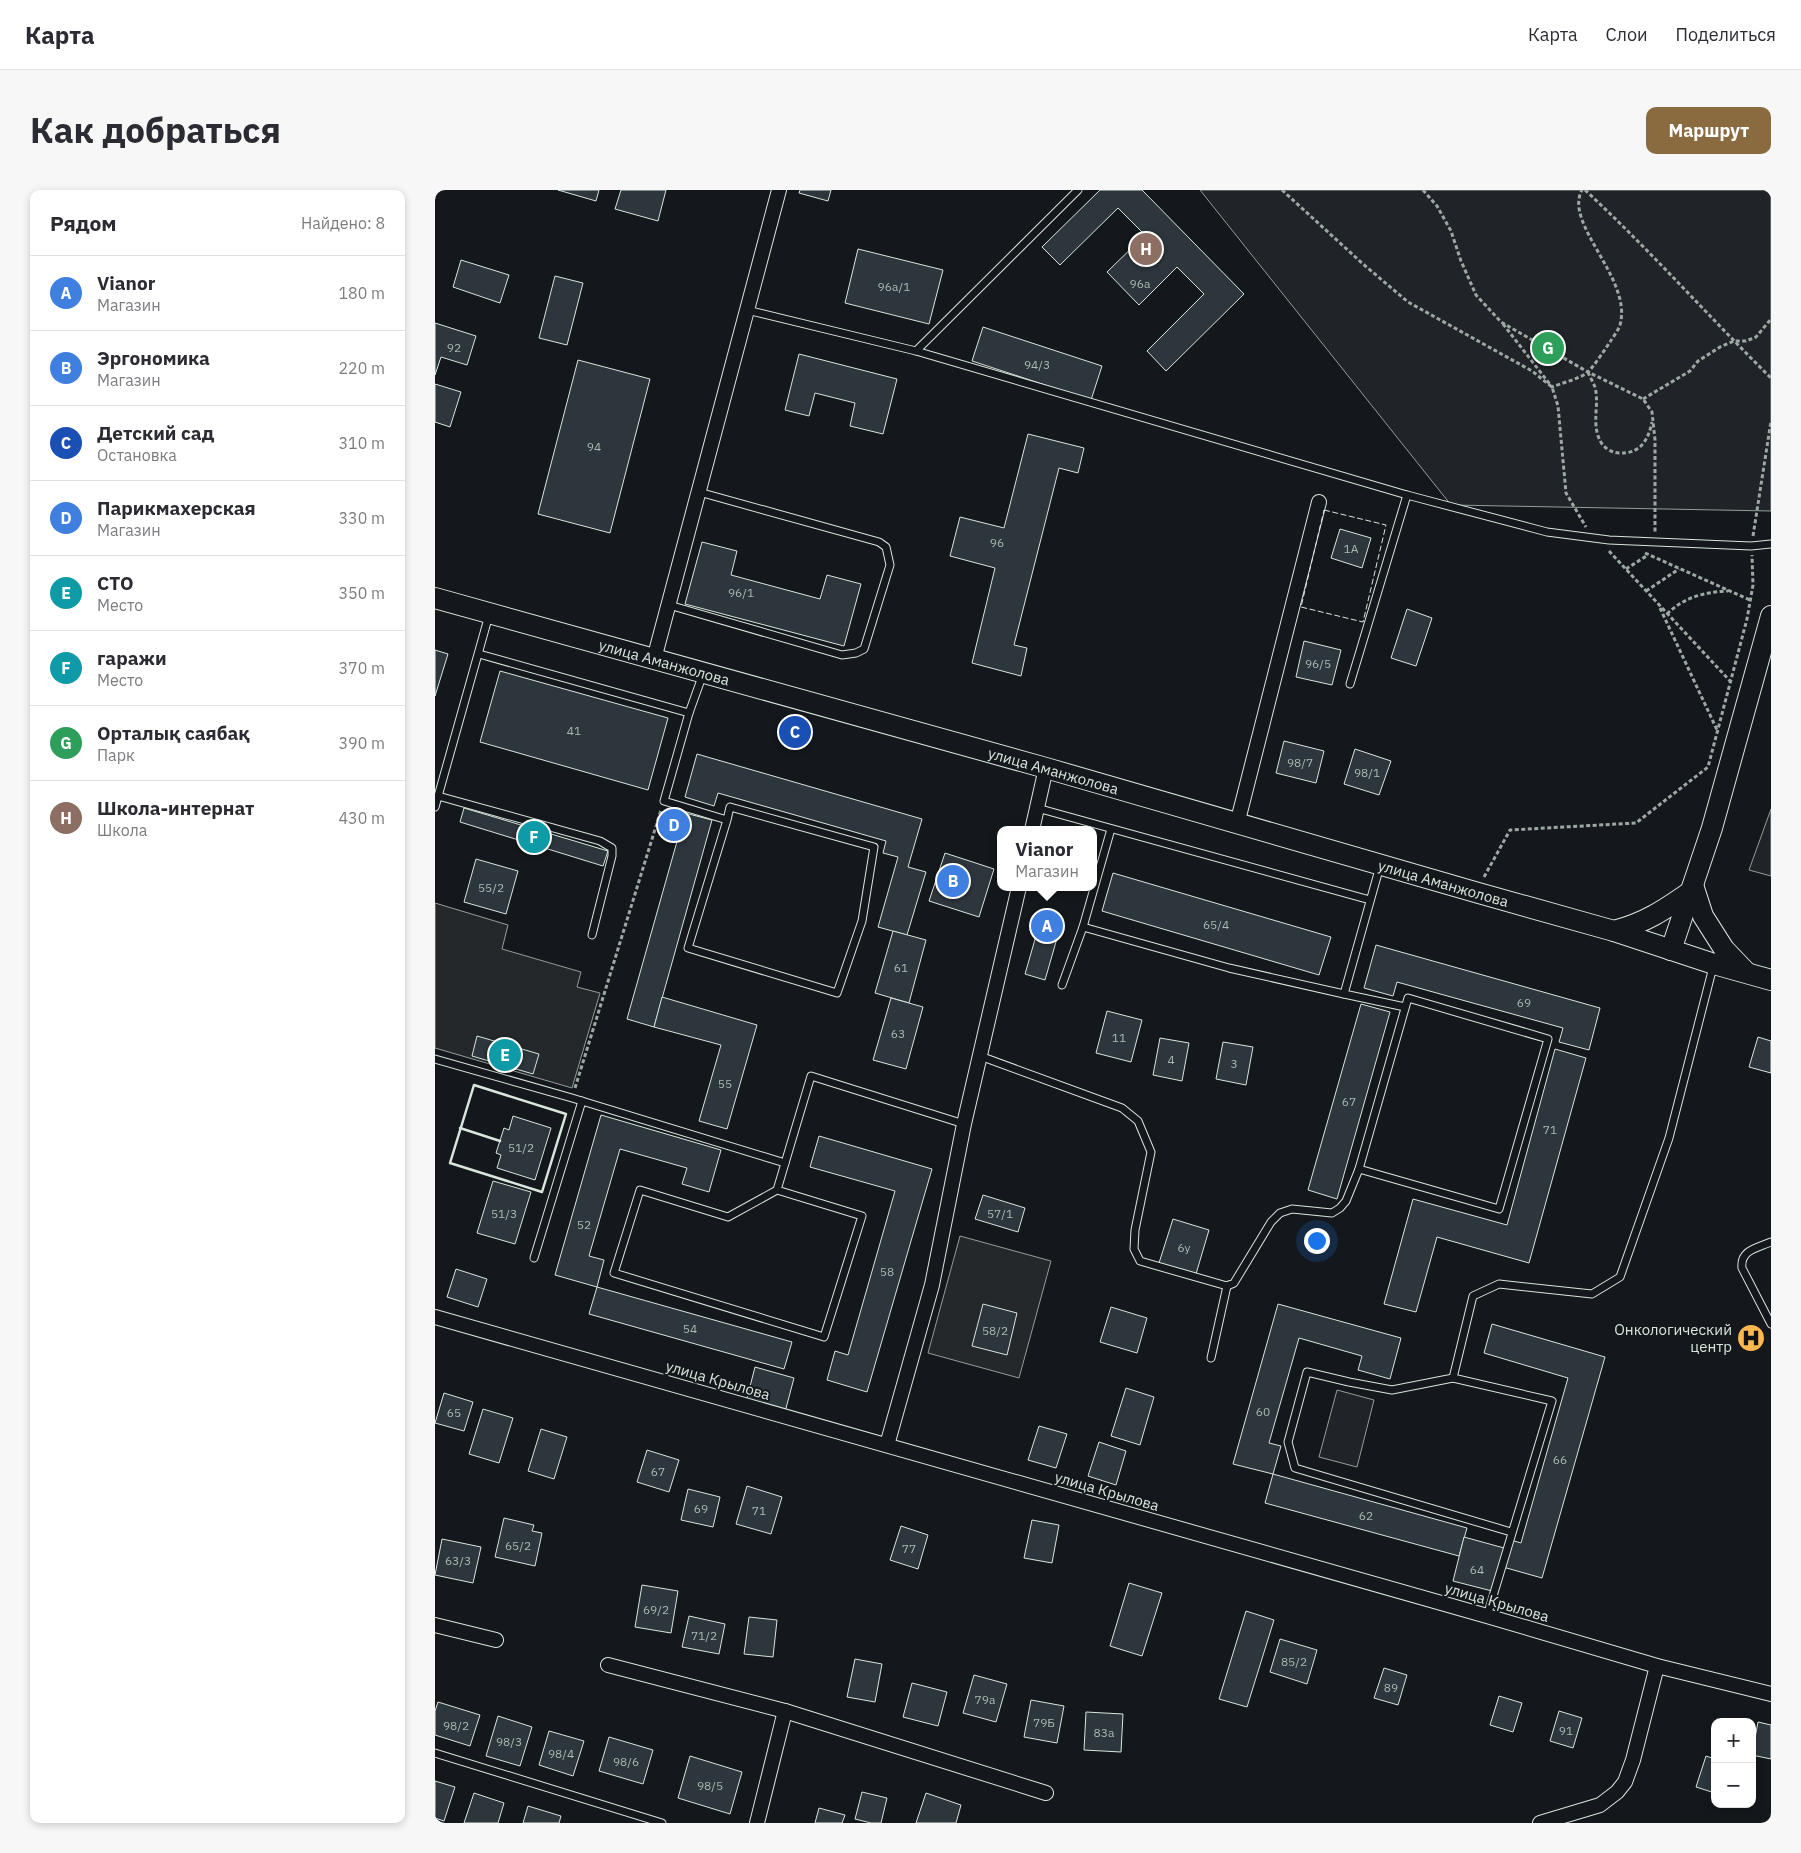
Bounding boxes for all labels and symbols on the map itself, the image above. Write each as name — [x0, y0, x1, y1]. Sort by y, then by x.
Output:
pin: H — [1130, 230, 1162, 268]
house number: 96а — [1130, 276, 1151, 291]
house number: 96а/1 — [878, 279, 910, 294]
pin: G — [1532, 329, 1564, 367]
house number: 92 — [447, 340, 461, 355]
house number: 94/3 — [1024, 357, 1050, 372]
house number: 94 — [587, 439, 601, 454]
house number: 96 — [990, 535, 1004, 550]
house number: 1А — [1344, 541, 1359, 556]
house number: 96/1 — [728, 585, 754, 600]
street label: улица Аманжолова — [597, 635, 732, 689]
house number: 96/5 — [1305, 656, 1331, 671]
pin: C — [779, 713, 811, 751]
house number: 41 — [567, 723, 581, 738]
street label: улица Аманжолова — [986, 743, 1121, 798]
house number: 98/7 — [1287, 755, 1313, 770]
house number: 98/1 — [1354, 765, 1380, 780]
pin: D — [658, 806, 690, 844]
pin: F — [518, 818, 550, 856]
street label: улица Аманжолова — [1376, 855, 1511, 911]
pin: B — [937, 862, 969, 900]
house number: 55/2 — [478, 880, 504, 895]
pin: A — [1031, 907, 1063, 945]
house number: 65/4 — [1203, 917, 1229, 932]
house number: 61 — [894, 960, 908, 975]
house number: 69 — [1517, 995, 1531, 1010]
house number: 63 — [891, 1026, 905, 1041]
house number: 11 — [1112, 1030, 1126, 1045]
pin: E — [489, 1036, 521, 1074]
house number: 4 — [1167, 1052, 1175, 1067]
house number: 3 — [1230, 1056, 1238, 1071]
house number: 55 — [718, 1076, 732, 1091]
house number: 67 — [1342, 1094, 1356, 1109]
house number: 71 — [1543, 1122, 1557, 1137]
house number: 51/2 — [508, 1140, 534, 1155]
house number: 51/3 — [491, 1206, 517, 1221]
house number: 57/1 — [987, 1206, 1013, 1221]
house number: 52 — [577, 1217, 591, 1232]
your location — [1304, 1228, 1330, 1254]
house number: 6у — [1177, 1240, 1191, 1255]
house number: 58 — [880, 1264, 894, 1279]
place label: Онкологический центр — [1614, 1320, 1732, 1356]
house number: 54 — [683, 1321, 697, 1336]
house number: 58/2 — [982, 1323, 1008, 1338]
hospital icon: Онкологический центр — [1736, 1323, 1766, 1353]
street label: улица Крылова — [664, 1356, 772, 1404]
house number: 60 — [1256, 1404, 1270, 1419]
house number: 65 — [447, 1405, 461, 1420]
house number: 66 — [1553, 1452, 1567, 1467]
house number: 67 — [651, 1464, 665, 1479]
street label: улица Крылова — [1053, 1467, 1161, 1515]
house number: 69 — [694, 1501, 708, 1516]
house number: 71 — [752, 1503, 766, 1518]
house number: 62 — [1359, 1508, 1373, 1523]
house number: 65/2 — [505, 1538, 531, 1553]
house number: 77 — [902, 1541, 916, 1556]
house number: 63/3 — [445, 1553, 471, 1568]
house number: 64 — [1470, 1562, 1484, 1577]
street label: улица Крылова — [1443, 1578, 1551, 1626]
house number: 69/2 — [643, 1602, 669, 1617]
house number: 71/2 — [691, 1628, 717, 1643]
house number: 85/2 — [1281, 1654, 1307, 1669]
house number: 89 — [1384, 1680, 1398, 1695]
house number: 79а — [975, 1692, 996, 1707]
house number: 79Б — [1033, 1715, 1055, 1730]
house number: 98/2 — [443, 1718, 469, 1733]
house number: 91 — [1559, 1723, 1573, 1738]
house number: 83а — [1094, 1725, 1115, 1740]
house number: 98/3 — [496, 1734, 522, 1749]
house number: 98/4 — [548, 1746, 574, 1761]
house number: 98/6 — [613, 1754, 639, 1769]
house number: 98/5 — [697, 1778, 723, 1793]

